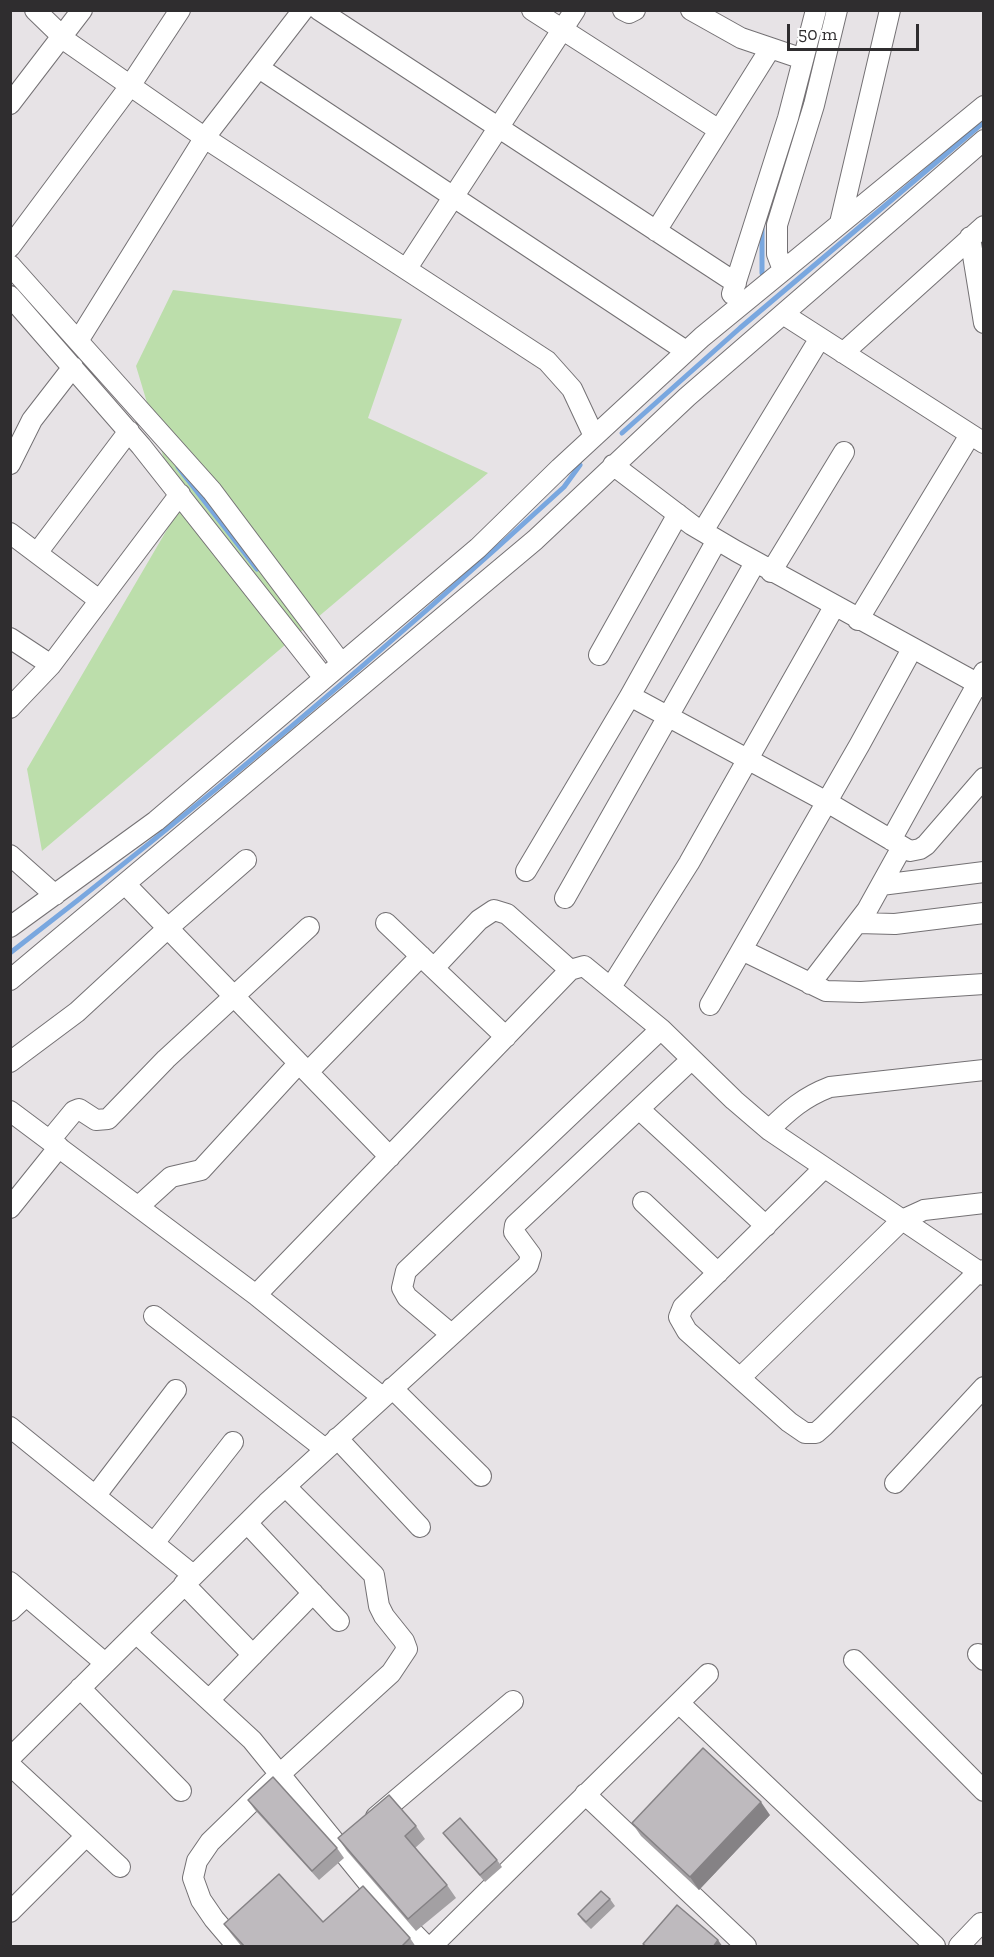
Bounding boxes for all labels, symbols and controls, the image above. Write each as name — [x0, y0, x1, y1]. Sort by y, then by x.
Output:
scale bar — [790, 12, 922, 50]
text: 50 m — [798, 23, 837, 45]

